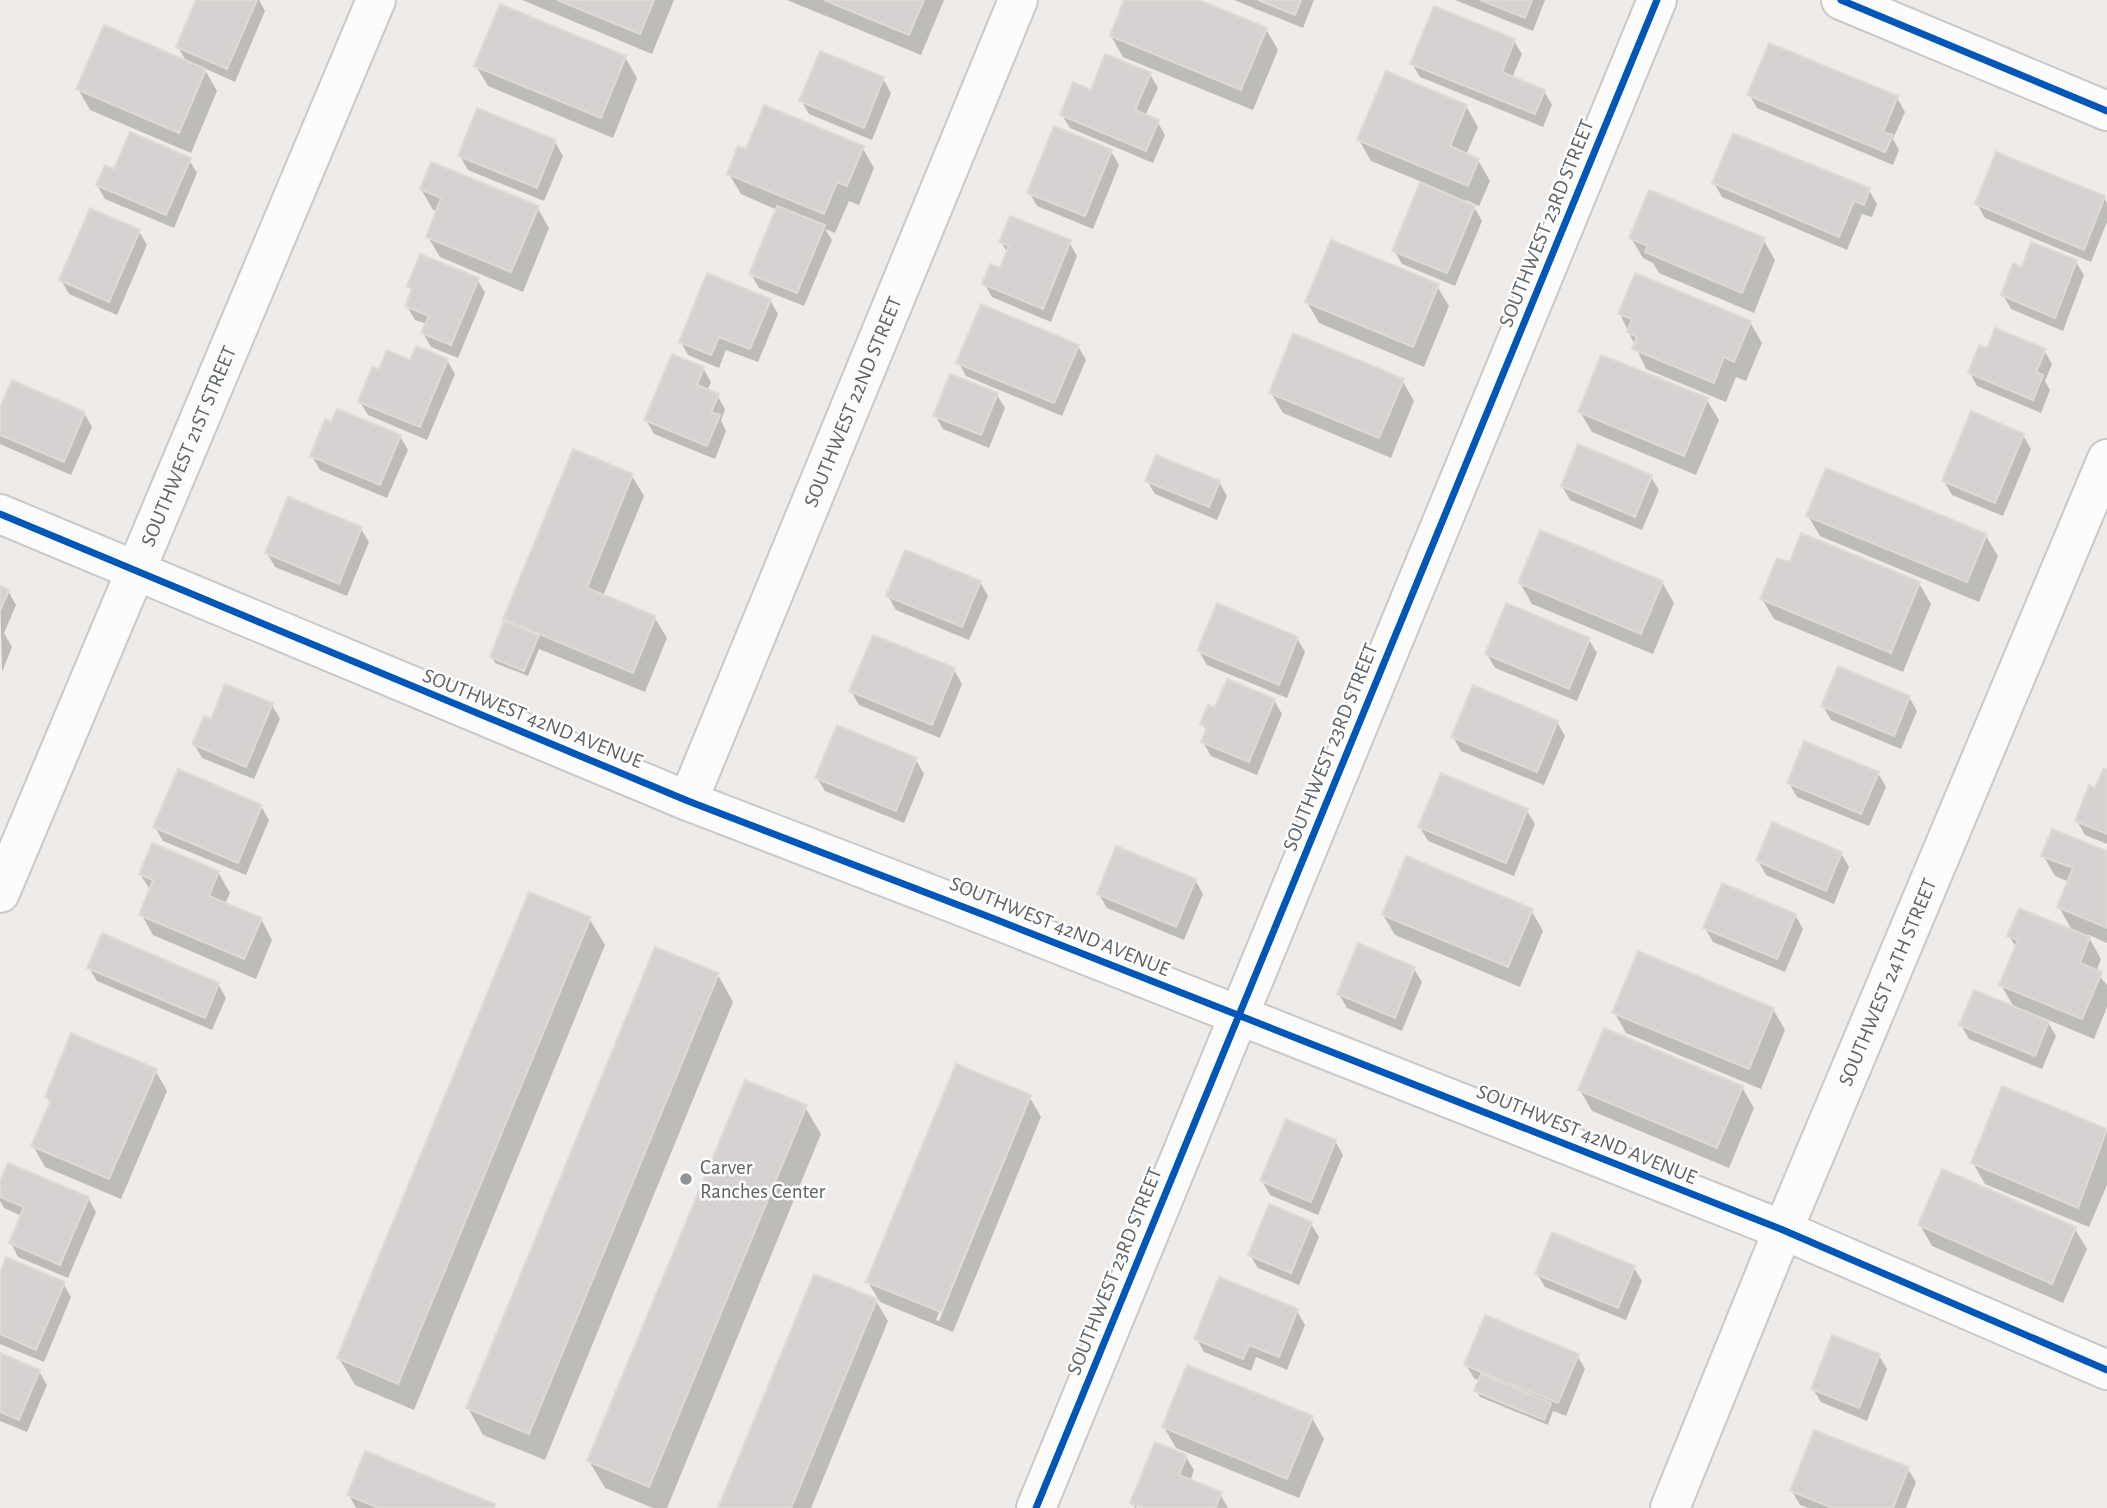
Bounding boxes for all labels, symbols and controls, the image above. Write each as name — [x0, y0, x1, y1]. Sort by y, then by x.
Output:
street label: SOUTHWEST 23RD STREET — [1495, 116, 1598, 330]
street label: SOUTHWEST 22ND STREET — [800, 293, 906, 510]
street label: SOUTHWEST 21ST STREET — [137, 343, 240, 549]
street label: SOUTHWEST 23RD STREET — [1279, 640, 1382, 854]
street label: SOUTHWEST 42ND AVENUE — [420, 665, 646, 772]
street label: SOUTHWEST 42ND AVENUE — [947, 873, 1173, 980]
street label: SOUTHWEST 24TH STREET — [1835, 875, 1940, 1089]
street label: SOUTHWEST 42ND AVENUE — [1474, 1081, 1700, 1188]
place label: Carver Ranches Center — [700, 1157, 826, 1202]
street label: SOUTHWEST 23RD STREET — [1063, 1164, 1166, 1378]
marker: Carver Ranches Center — [678, 1171, 694, 1187]

